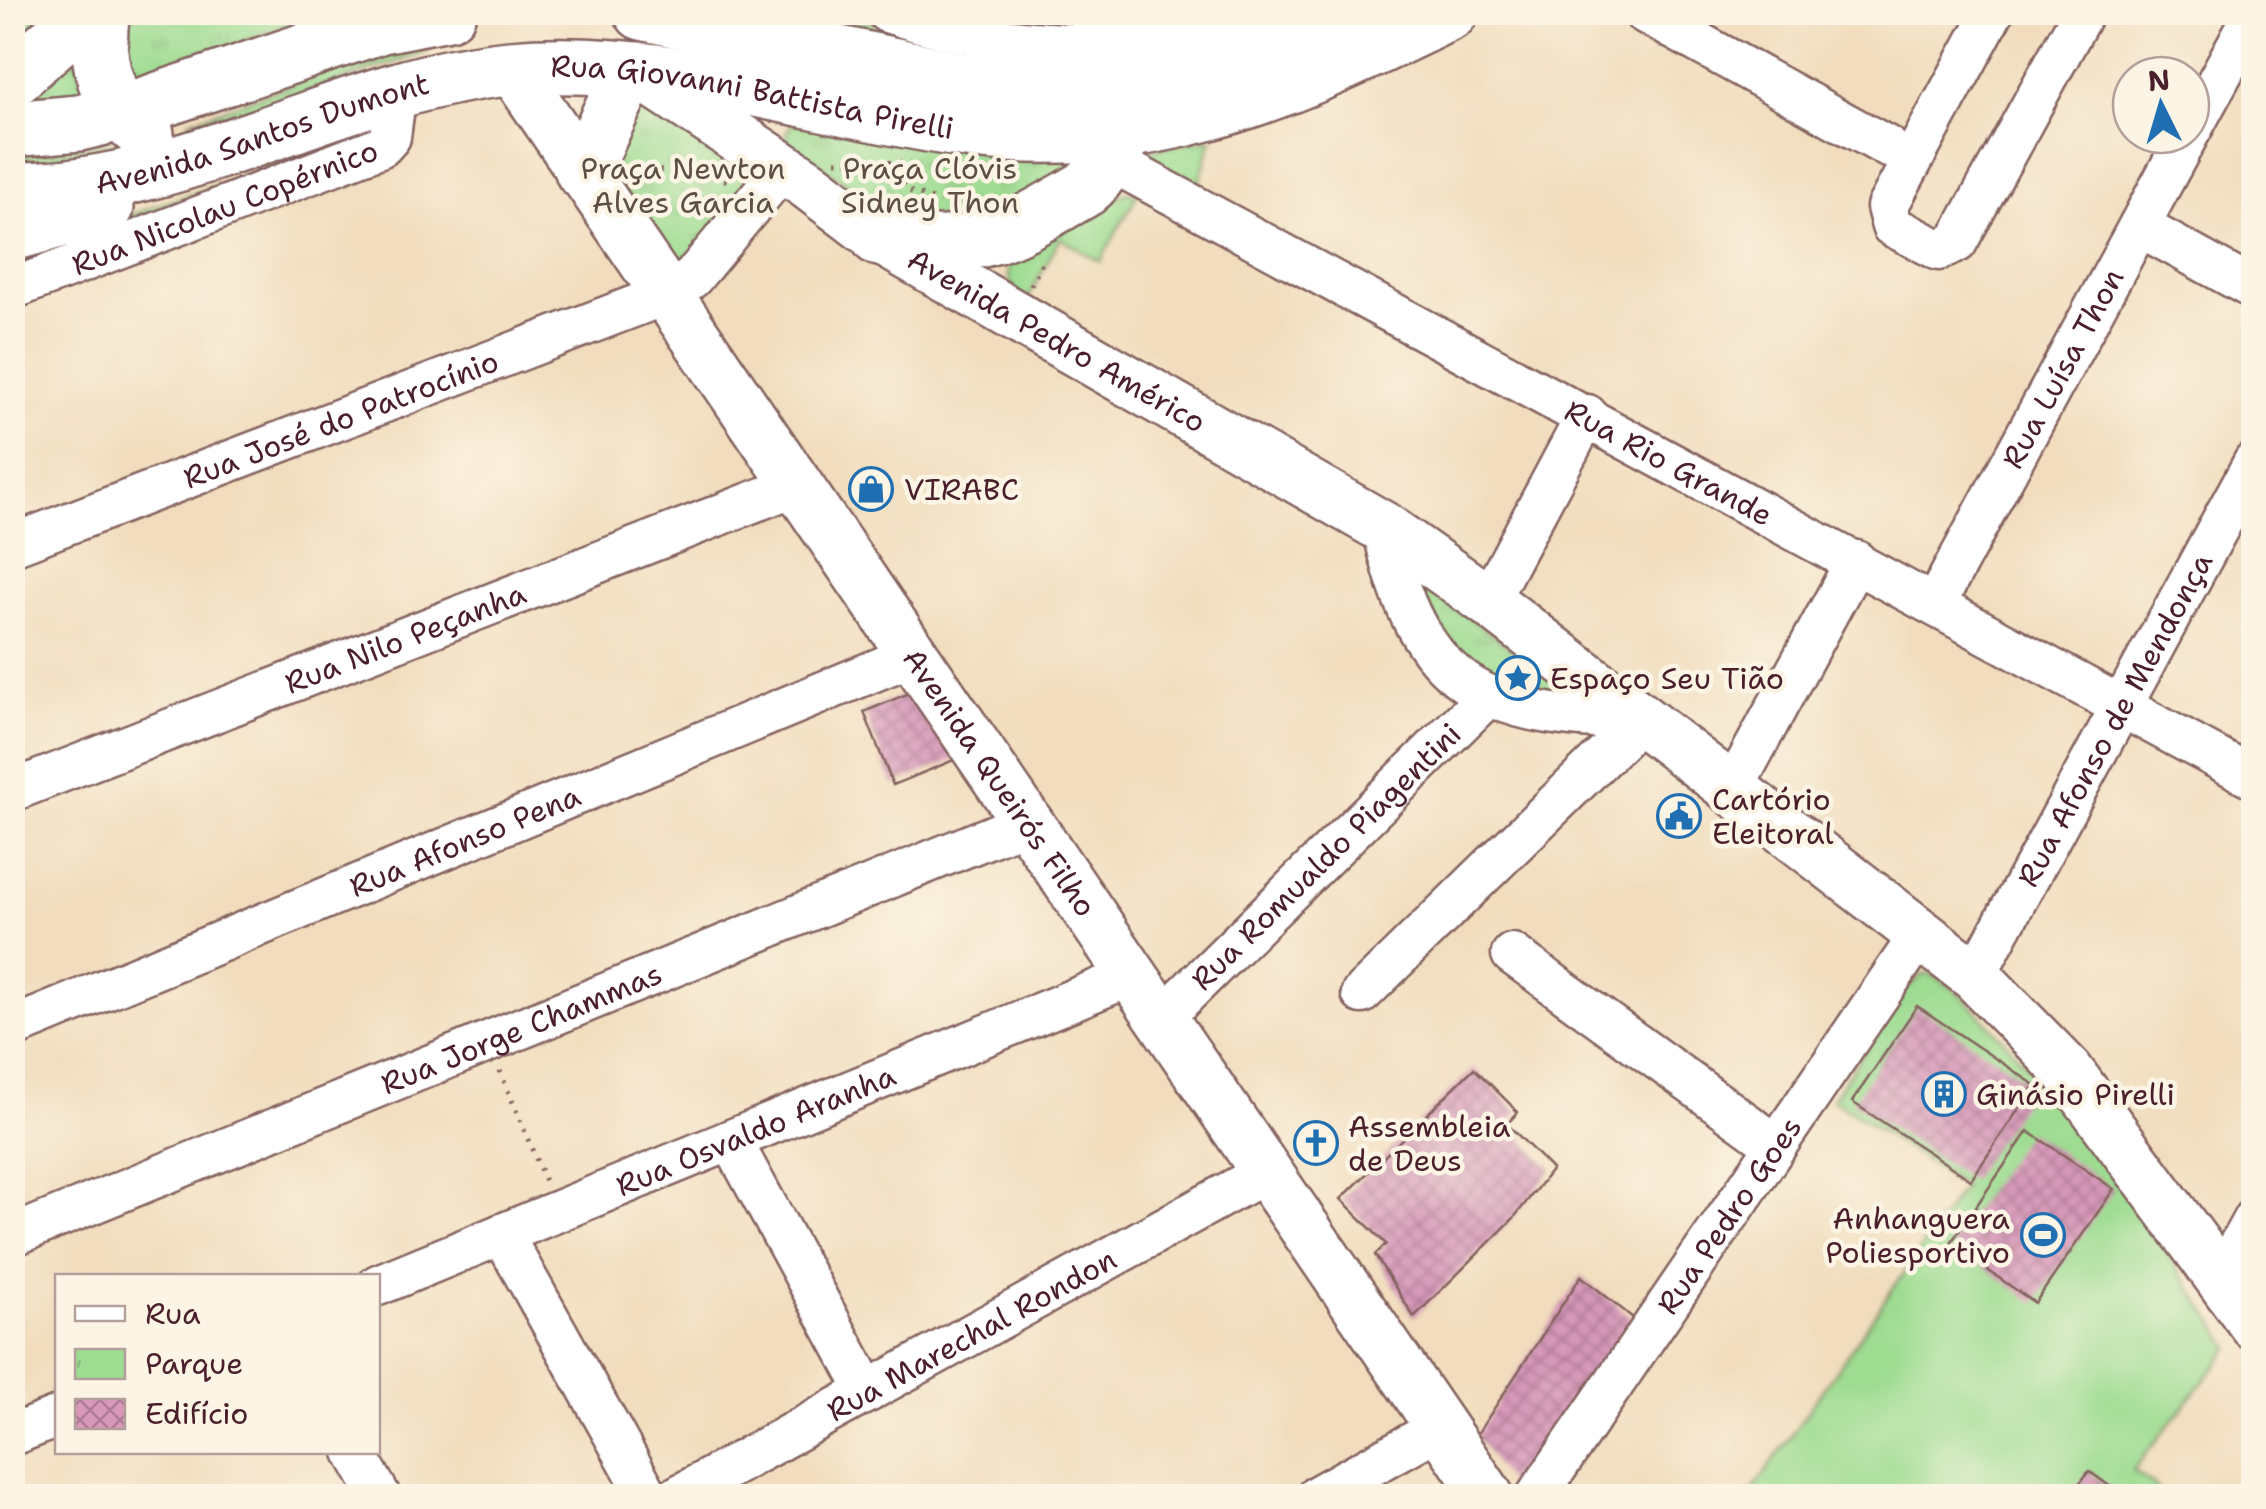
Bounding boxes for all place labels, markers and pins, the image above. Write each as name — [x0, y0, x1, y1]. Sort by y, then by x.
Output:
shop icon: VIRABC — [848, 466, 894, 512]
place label: VIRABC — [904, 469, 1019, 510]
place icon: Espaço Seu Tião — [1495, 655, 1541, 701]
place label: Espaço Seu Tião — [1550, 658, 1784, 699]
place label: Cartório Eleitoral — [1712, 779, 1834, 854]
public building icon: Cartório Eleitoral — [1656, 793, 1702, 839]
building icon: Ginásio Pirelli — [1921, 1071, 1967, 1117]
place label: Ginásio Pirelli — [1976, 1074, 2175, 1115]
place label: Assembleia de Deus — [1348, 1106, 1511, 1181]
church icon: Assembleia de Deus — [1293, 1120, 1339, 1166]
place label: Anhanguera Poliesportivo — [1825, 1198, 2010, 1273]
sports icon: Anhanguera Poliesportivo — [2020, 1212, 2066, 1258]

